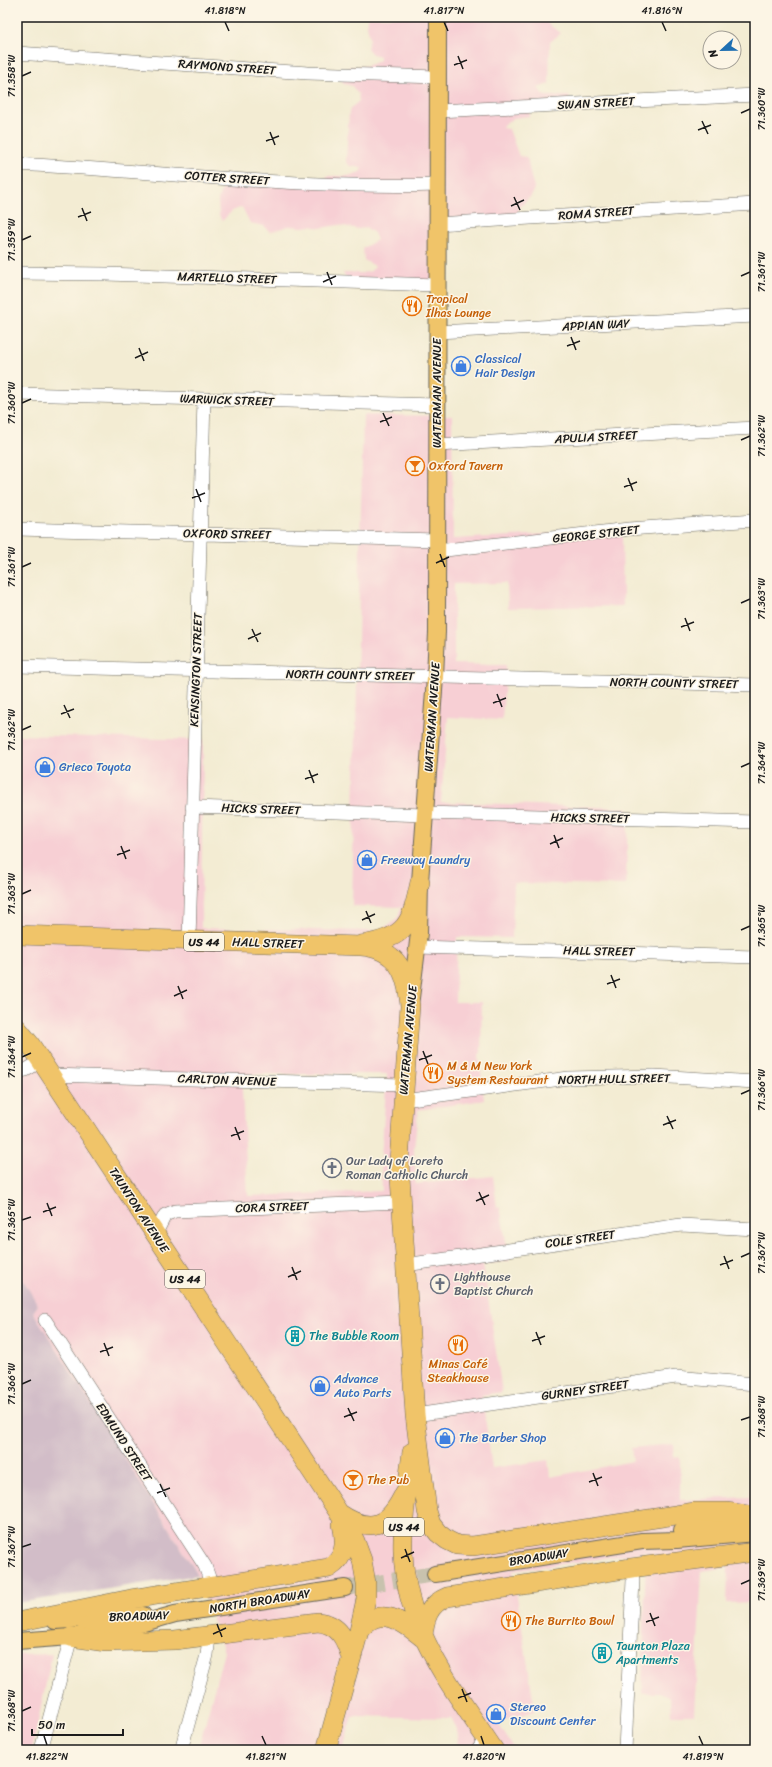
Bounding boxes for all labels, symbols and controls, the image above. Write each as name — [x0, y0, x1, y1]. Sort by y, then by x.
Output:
text: 41.818°N — [204, 2, 246, 20]
text: 41.817°N — [424, 2, 464, 20]
text: 41.816°N — [642, 2, 682, 20]
north arrow — [702, 30, 742, 70]
text: N — [703, 46, 724, 62]
street label: RAYMOND STREET — [178, 53, 277, 81]
text: 71.358°W — [3, 54, 21, 97]
text: 71.360°W — [753, 87, 771, 130]
street label: SWAN STREET — [557, 90, 637, 116]
street label: COTTER STREET — [184, 164, 271, 192]
street label: ROMA STREET — [557, 199, 636, 227]
text: 71.359°W — [3, 218, 21, 261]
text: 71.361°W — [753, 251, 771, 292]
street label: MARTELLO STREET — [177, 265, 278, 291]
place label: Tropical Ilhas Lounge — [425, 288, 491, 324]
restaurant icon: Tropical Ilhas Lounge — [401, 295, 423, 317]
street label: APPIAN WAY — [560, 312, 631, 338]
street label: WATERMAN AVENUE — [426, 337, 448, 448]
place label: Classical Hair Design — [475, 348, 536, 384]
shop icon: Classical Hair Design — [450, 355, 472, 377]
text: 71.360°W — [3, 381, 21, 424]
street label: WARWICK STREET — [180, 387, 276, 413]
text: 71.362°W — [753, 415, 771, 457]
street label: APULIA STREET — [553, 424, 639, 450]
bar icon: Oxford Tavern — [404, 455, 426, 477]
place label: Oxford Tavern — [429, 455, 503, 477]
street label: GEORGE STREET — [551, 518, 642, 550]
street label: OXFORD STREET — [183, 522, 272, 546]
text: 71.361°W — [3, 546, 21, 587]
text: 71.363°W — [753, 578, 771, 620]
street label: KENSINGTON STREET — [183, 612, 209, 727]
street label: WATERMAN AVENUE — [417, 660, 447, 773]
street label: NORTH COUNTY STREET — [286, 663, 415, 687]
street label: NORTH COUNTY STREET — [610, 671, 739, 695]
text: 71.362°W — [3, 709, 21, 751]
text: 71.364°W — [753, 741, 771, 784]
shop icon: Grieco Toyota — [34, 756, 56, 778]
place label: Grieco Toyota — [59, 756, 131, 778]
street label: HICKS STREET — [221, 797, 302, 821]
street label: HICKS STREET — [550, 806, 630, 830]
shop icon: Freeway Laundry — [356, 849, 378, 871]
place label: Freeway Laundry — [381, 849, 471, 871]
text: 71.363°W — [3, 873, 21, 915]
text: 71.365°W — [753, 905, 771, 947]
street label: HALL STREET — [232, 931, 305, 955]
road number: US 44 — [184, 933, 224, 951]
street label: HALL STREET — [563, 939, 636, 963]
street label: WATERMAN AVENUE — [392, 983, 424, 1096]
text: 71.364°W — [3, 1035, 21, 1078]
place label: M & M New York System Restaurant — [447, 1055, 549, 1091]
restaurant icon: M & M New York System Restaurant — [422, 1062, 444, 1084]
street label: CARLTON AVENUE — [177, 1067, 278, 1093]
street label: NORTH HULL STREET — [558, 1067, 671, 1091]
text: 71.366°W — [753, 1069, 771, 1111]
place label: Our Lady of Loreto Roman Catholic Church — [346, 1150, 468, 1186]
church icon: Our Lady of Loreto Roman Catholic Church — [321, 1157, 343, 1179]
street label: TAUNTON AVENUE — [103, 1163, 176, 1259]
street label: CORA STREET — [235, 1195, 310, 1219]
text: 71.365°W — [3, 1199, 21, 1241]
street label: COLE STREET — [544, 1223, 617, 1255]
text: 71.367°W — [753, 1232, 771, 1274]
place label: Lighthouse Baptist Church — [454, 1266, 533, 1302]
road number: US 44 — [165, 1270, 205, 1288]
church icon: Lighthouse Baptist Church — [429, 1273, 451, 1295]
building icon: The Bubble Room — [284, 1325, 306, 1347]
place label: The Bubble Room — [309, 1325, 399, 1347]
restaurant icon: Minas Café Steakhouse — [447, 1334, 469, 1356]
place label: Minas Café Steakhouse — [427, 1353, 489, 1389]
text: 71.366°W — [3, 1363, 21, 1405]
place label: Advance Auto Parts — [333, 1368, 392, 1404]
street label: GURNEY STREET — [540, 1373, 631, 1407]
shop icon: Advance Auto Parts — [309, 1375, 331, 1397]
text: 71.368°W — [753, 1396, 771, 1438]
street label: EDMUND STREET — [90, 1398, 158, 1487]
shop icon: The Barber Shop — [434, 1427, 456, 1449]
place label: The Barber Shop — [459, 1427, 547, 1449]
bar icon: The Pub — [342, 1469, 364, 1491]
place label: The Pub — [367, 1469, 410, 1491]
road number: US 44 — [384, 1518, 424, 1536]
text: 71.367°W — [3, 1526, 21, 1568]
street label: BROADWAY — [507, 1541, 571, 1573]
text: 71.369°W — [753, 1559, 771, 1601]
street label: NORTH BROADWAY — [208, 1582, 313, 1620]
street label: BROADWAY — [108, 1604, 170, 1628]
restaurant icon: The Burrito Bowl — [500, 1610, 522, 1632]
place label: The Burrito Bowl — [525, 1610, 615, 1632]
place label: Taunton Plaza Apartments — [615, 1635, 691, 1671]
building icon: Taunton Plaza Apartments — [591, 1642, 613, 1664]
text: 71.368°W — [3, 1690, 21, 1732]
place label: Stereo Discount Center — [510, 1696, 597, 1732]
shop icon: Stereo Discount Center — [485, 1703, 507, 1725]
scale bar — [32, 1711, 123, 1737]
text: 50 m — [38, 1714, 65, 1736]
text: 41.822°N — [26, 1748, 68, 1766]
text: 41.821°N — [246, 1748, 286, 1766]
text: 41.820°N — [463, 1748, 506, 1766]
text: 41.819°N — [682, 1748, 724, 1766]

